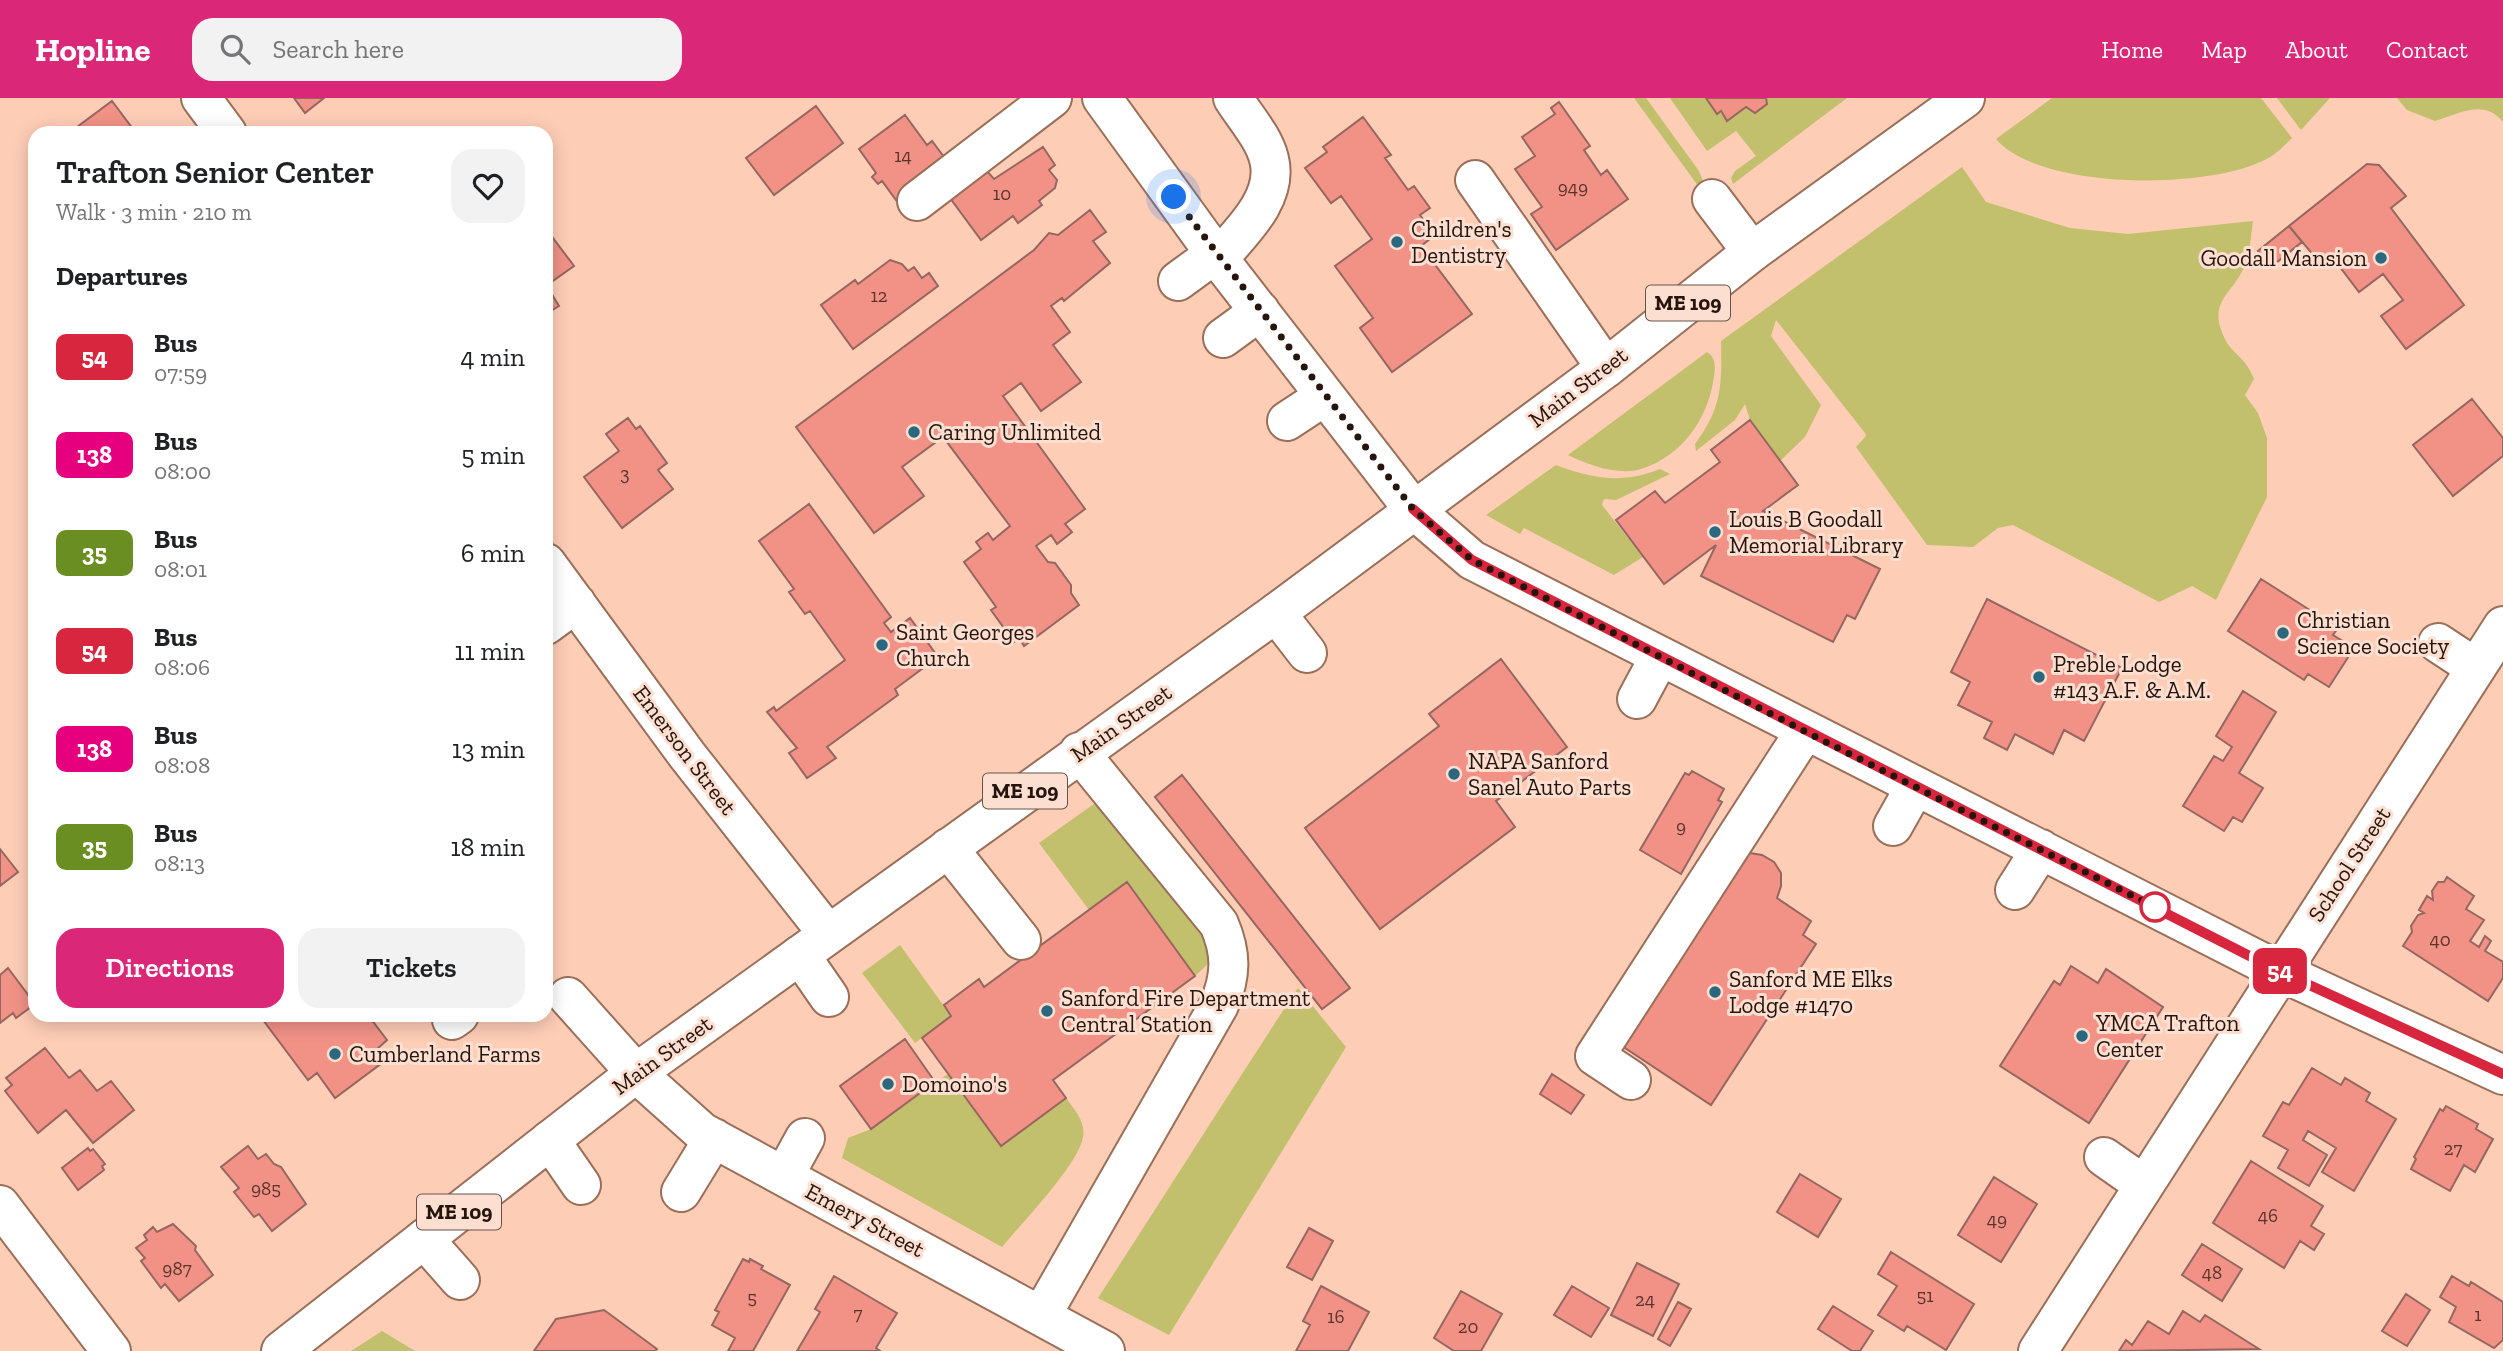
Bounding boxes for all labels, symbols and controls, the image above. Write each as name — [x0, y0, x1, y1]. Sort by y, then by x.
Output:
search box — [192, 18, 682, 81]
text: Hopline — [35, 30, 150, 69]
icon: search — [216, 30, 254, 68]
text: Search here — [272, 33, 404, 65]
text: Home — [2101, 35, 2163, 64]
text: Map — [2201, 35, 2247, 64]
text: About — [2285, 35, 2348, 64]
text: Contact — [2386, 35, 2468, 64]
house number: 14 — [894, 144, 912, 167]
button: heart — [451, 149, 525, 223]
text: Trafton Senior Center — [56, 152, 374, 191]
house number: 949 — [1558, 176, 1588, 199]
your location — [1156, 179, 1191, 214]
house number: 10 — [993, 182, 1011, 205]
text: Walk · 3 min · 210 m — [56, 198, 252, 226]
place label: Children's Dentistry — [1411, 215, 1512, 269]
marker: Children's Dentistry — [1389, 234, 1405, 250]
place label: Goodall Mansion — [2200, 244, 2367, 272]
marker: Goodall Mansion — [2373, 250, 2389, 266]
text: Departures — [56, 260, 188, 292]
house number: 12 — [870, 284, 888, 307]
road number: ME 109 — [1646, 286, 1730, 320]
text: Bus — [154, 327, 197, 359]
street label: Main Street — [1523, 340, 1633, 433]
text: 4 min — [460, 341, 525, 373]
text: 54 — [81, 342, 108, 371]
text: 07:59 — [154, 359, 207, 387]
place label: Caring Unlimited — [928, 418, 1101, 446]
marker: Caring Unlimited — [906, 424, 922, 440]
text: Bus — [154, 425, 197, 457]
text: 5 min — [461, 439, 525, 471]
text: 138 — [77, 440, 112, 469]
text: 08:00 — [154, 457, 211, 485]
house number: 3 — [620, 462, 630, 485]
place label: Louis B Goodall Memorial Library — [1729, 505, 1903, 559]
text: Bus — [154, 523, 197, 555]
marker: Louis B Goodall Memorial Library — [1707, 524, 1723, 540]
text: 6 min — [461, 537, 525, 569]
text: 35 — [82, 538, 107, 567]
text: 08:01 — [154, 555, 207, 583]
place label: Christian Science Society — [2297, 606, 2449, 660]
place label: Saint Georges Church — [896, 618, 1034, 672]
text: Bus — [154, 621, 197, 653]
marker: Christian Science Society — [2275, 625, 2291, 641]
text: 11 min — [454, 635, 525, 667]
text: 54 — [81, 636, 108, 665]
marker: Saint Georges Church — [874, 637, 890, 653]
place label: Preble Lodge #143 A.F. & A.M. — [2053, 650, 2211, 704]
text: 08:06 — [154, 653, 210, 681]
marker: Preble Lodge #143 A.F. & A.M. — [2031, 669, 2047, 685]
street label: Main Street — [1065, 678, 1177, 768]
street label: Emerson Street — [627, 680, 743, 821]
text: Bus — [154, 719, 197, 751]
text: 13 min — [452, 733, 525, 765]
text: 138 — [77, 734, 112, 763]
place label: NAPA Sanford Sanel Auto Parts — [1468, 747, 1631, 801]
text: 08:08 — [154, 751, 210, 779]
marker: NAPA Sanford Sanel Auto Parts — [1446, 766, 1462, 782]
road number: ME 109 — [983, 774, 1067, 808]
street label: School Street — [2301, 801, 2397, 927]
house number: 9 — [1676, 815, 1686, 838]
text: Bus — [154, 817, 197, 849]
text: 18 min — [450, 831, 525, 863]
text: 35 — [82, 832, 107, 861]
text: 08:13 — [154, 849, 205, 877]
unlabelled marker — [2140, 892, 2170, 922]
button: Directions — [56, 928, 284, 1008]
button: Tickets — [298, 928, 525, 1008]
house number: 40 — [2429, 928, 2451, 951]
line badge: 54 — [2248, 948, 2312, 994]
text: 54 — [2267, 956, 2293, 985]
place label: Sanford ME Elks Lodge #1470 — [1729, 965, 1893, 1019]
place label: Sanford Fire Department Central Station — [1061, 984, 1311, 1038]
marker: Sanford ME Elks Lodge #1470 — [1707, 984, 1723, 1000]
marker: Sanford Fire Department Central Station — [1039, 1003, 1055, 1019]
street label: Main Street — [607, 1009, 718, 1101]
place label: YMCA Trafton Center — [2095, 1009, 2239, 1063]
marker: YMCA Trafton Center — [2074, 1028, 2090, 1044]
place label: Cumberland Farms — [349, 1040, 541, 1068]
marker: Cumberland Farms — [327, 1046, 343, 1062]
place label: Domoino's — [902, 1070, 1007, 1098]
marker: Domoino's — [880, 1076, 896, 1092]
house number: 27 — [2444, 1137, 2462, 1160]
house number: 985 — [251, 1177, 281, 1200]
street label: Emery Street — [801, 1177, 930, 1263]
road number: ME 109 — [417, 1194, 501, 1230]
house number: 46 — [2258, 1204, 2278, 1227]
house number: 49 — [1987, 1208, 2007, 1231]
house number: 987 — [162, 1257, 192, 1280]
house number: 48 — [2202, 1261, 2222, 1284]
house number: 51 — [1916, 1284, 1934, 1307]
house number: 5 — [747, 1286, 757, 1309]
house number: 24 — [1635, 1288, 1655, 1311]
house number: 7 — [854, 1302, 863, 1325]
house number: 1 — [2474, 1303, 2482, 1326]
house number: 16 — [1327, 1305, 1345, 1328]
house number: 20 — [1458, 1315, 1478, 1338]

